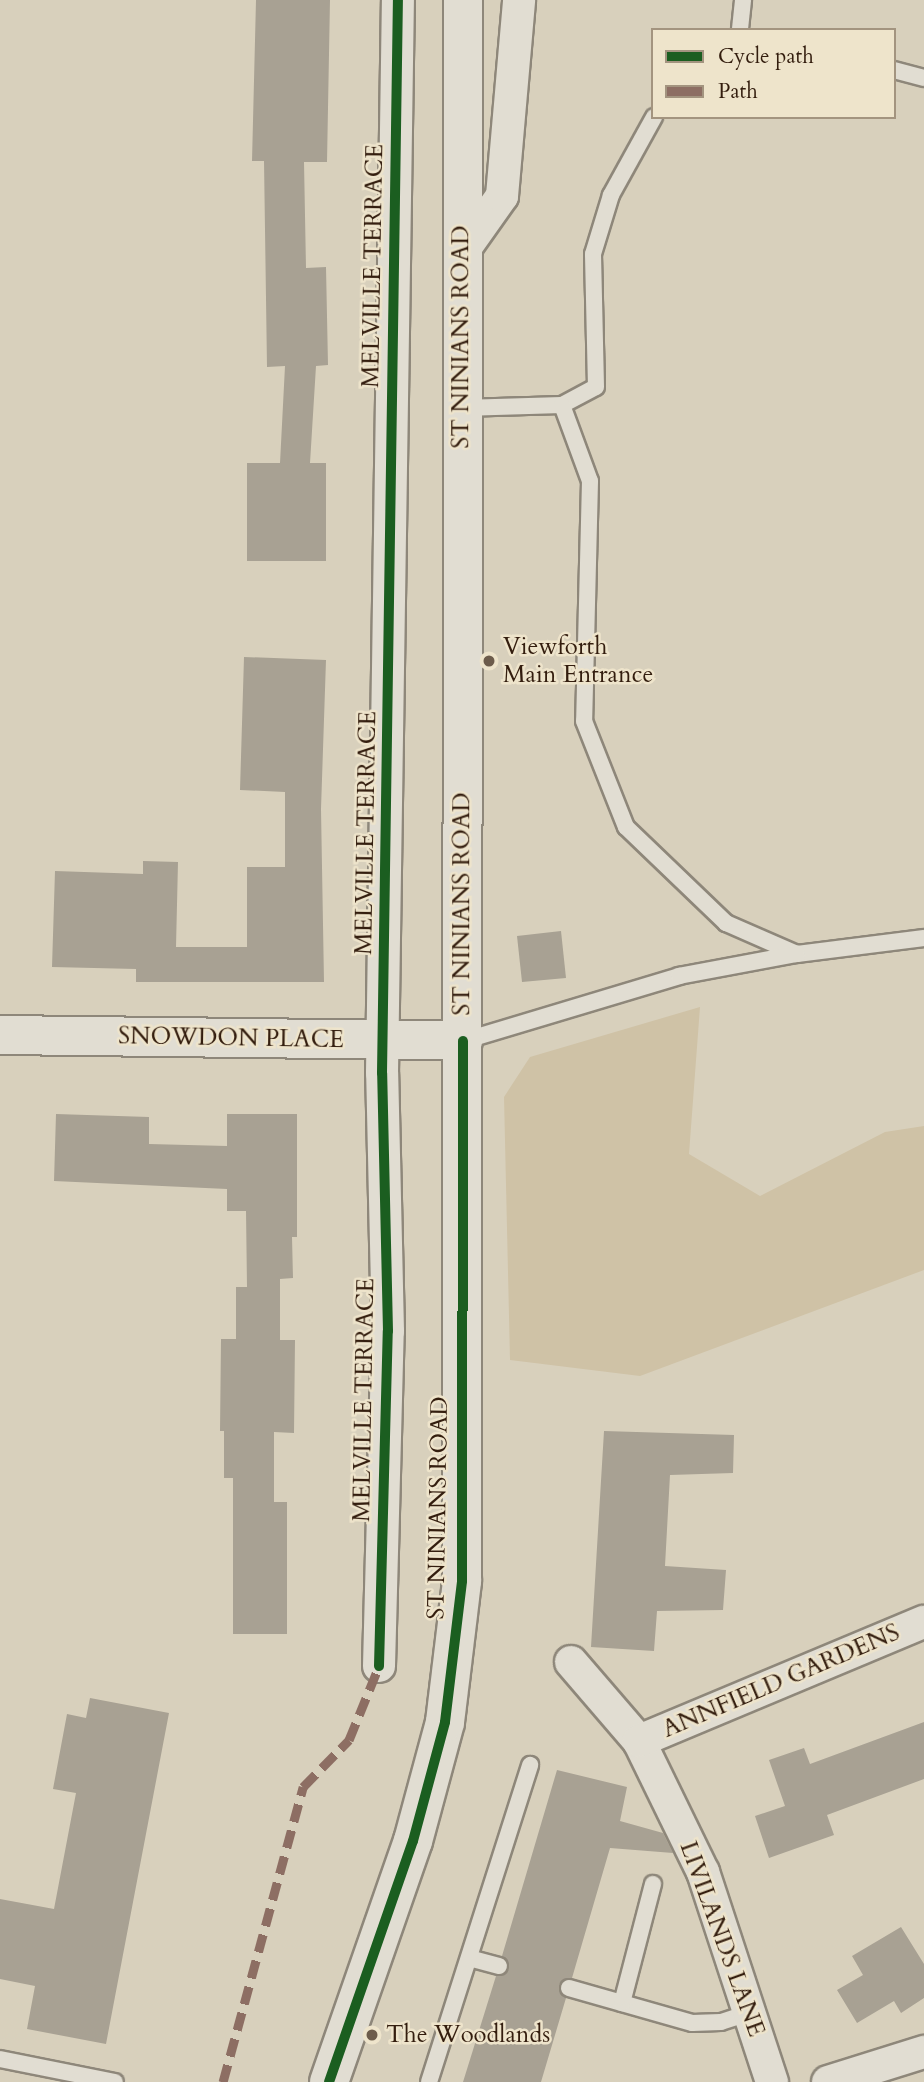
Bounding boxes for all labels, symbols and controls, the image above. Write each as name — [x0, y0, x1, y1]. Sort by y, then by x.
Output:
legend — [651, 28, 896, 119]
text: Cycle path — [718, 42, 814, 71]
text: Path — [718, 77, 758, 106]
street label: MELVILLE TERRACE — [356, 144, 390, 388]
street label: ST NINIANS ROAD — [447, 225, 475, 449]
place label: Viewforth Main Entrance — [503, 633, 653, 689]
marker: Viewforth Main Entrance — [481, 653, 497, 669]
street label: MELVILLE TERRACE — [349, 711, 383, 955]
street label: ST NINIANS ROAD — [448, 792, 476, 1016]
street label: SNOWDON PLACE — [118, 1022, 344, 1054]
street label: MELVILLE TERRACE — [347, 1278, 381, 1522]
street label: ST NINIANS ROAD — [422, 1396, 454, 1620]
street label: ANNFIELD GARDENS — [658, 1618, 904, 1744]
street label: LIVILANDS LANE — [673, 1838, 771, 2040]
place label: The Woodlands — [386, 2021, 550, 2049]
marker: The Woodlands — [364, 2027, 380, 2043]

